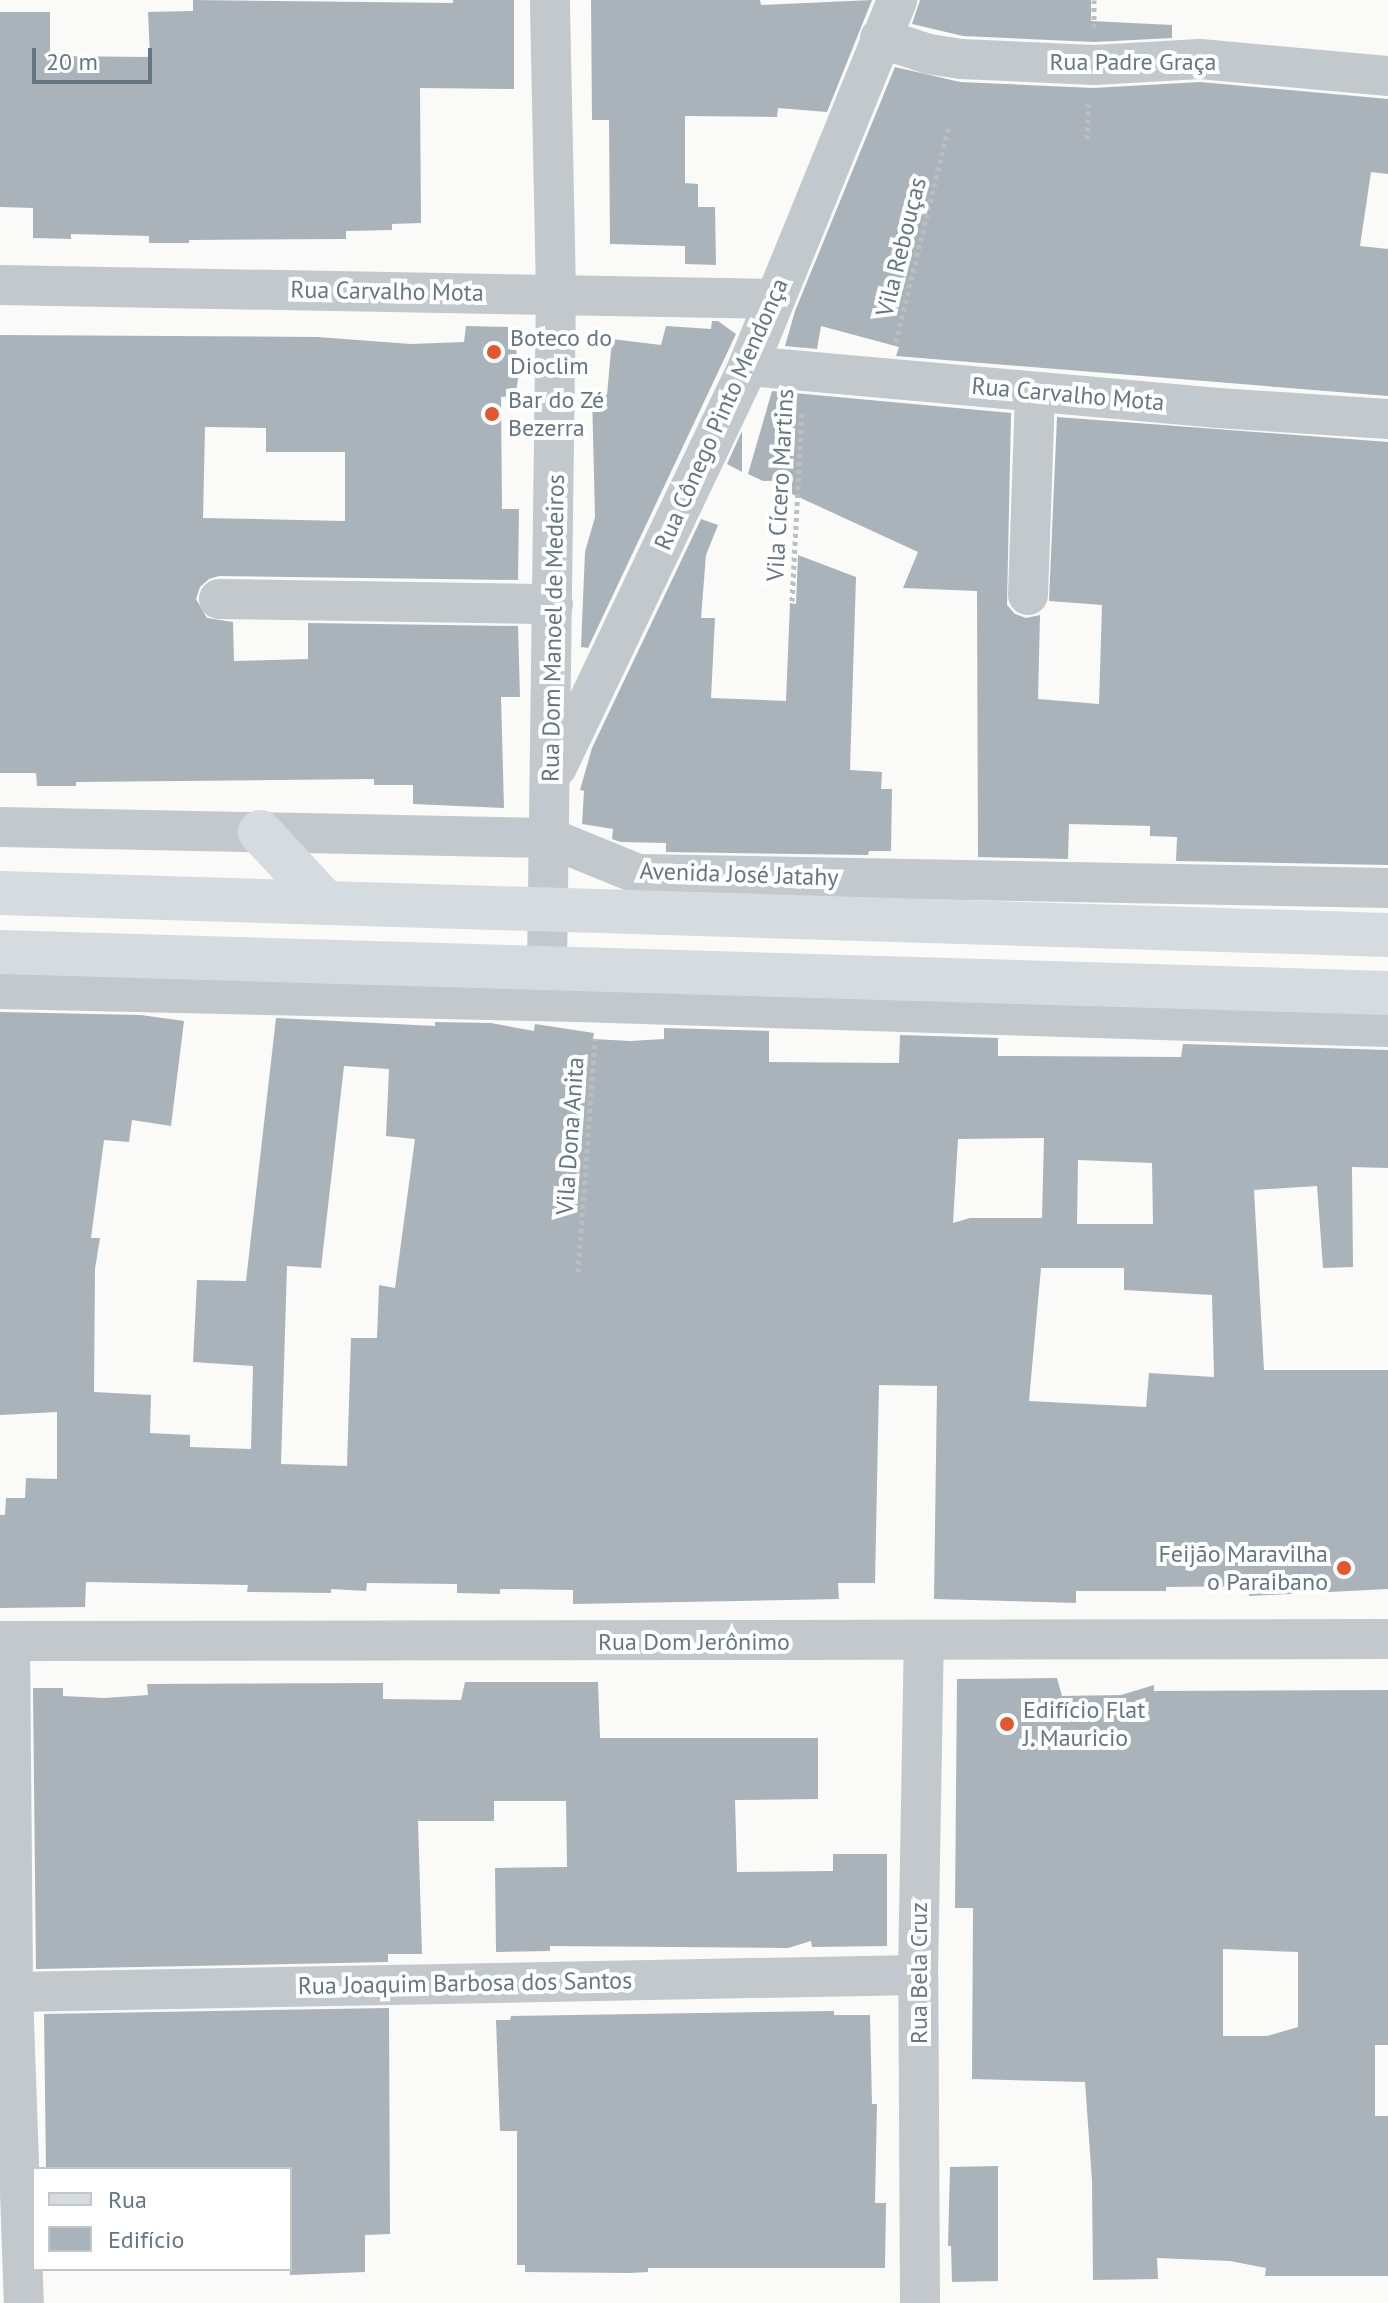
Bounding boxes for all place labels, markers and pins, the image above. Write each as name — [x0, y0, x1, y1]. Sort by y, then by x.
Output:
place label: Boteco do Dioclim — [510, 324, 612, 380]
marker: Boteco do Dioclim — [485, 343, 503, 361]
place label: Bar do Zé Bezerra — [508, 386, 605, 442]
marker: Bar do Zé Bezerra — [483, 405, 501, 423]
place label: Feijão Maravilha o Paraibano — [1158, 1540, 1328, 1596]
marker: Feijão Maravilha o Paraibano — [1335, 1559, 1353, 1577]
place label: Edifício Flat J. Mauricio — [1023, 1696, 1145, 1752]
marker: Edifício Flat J. Mauricio — [998, 1715, 1016, 1733]

